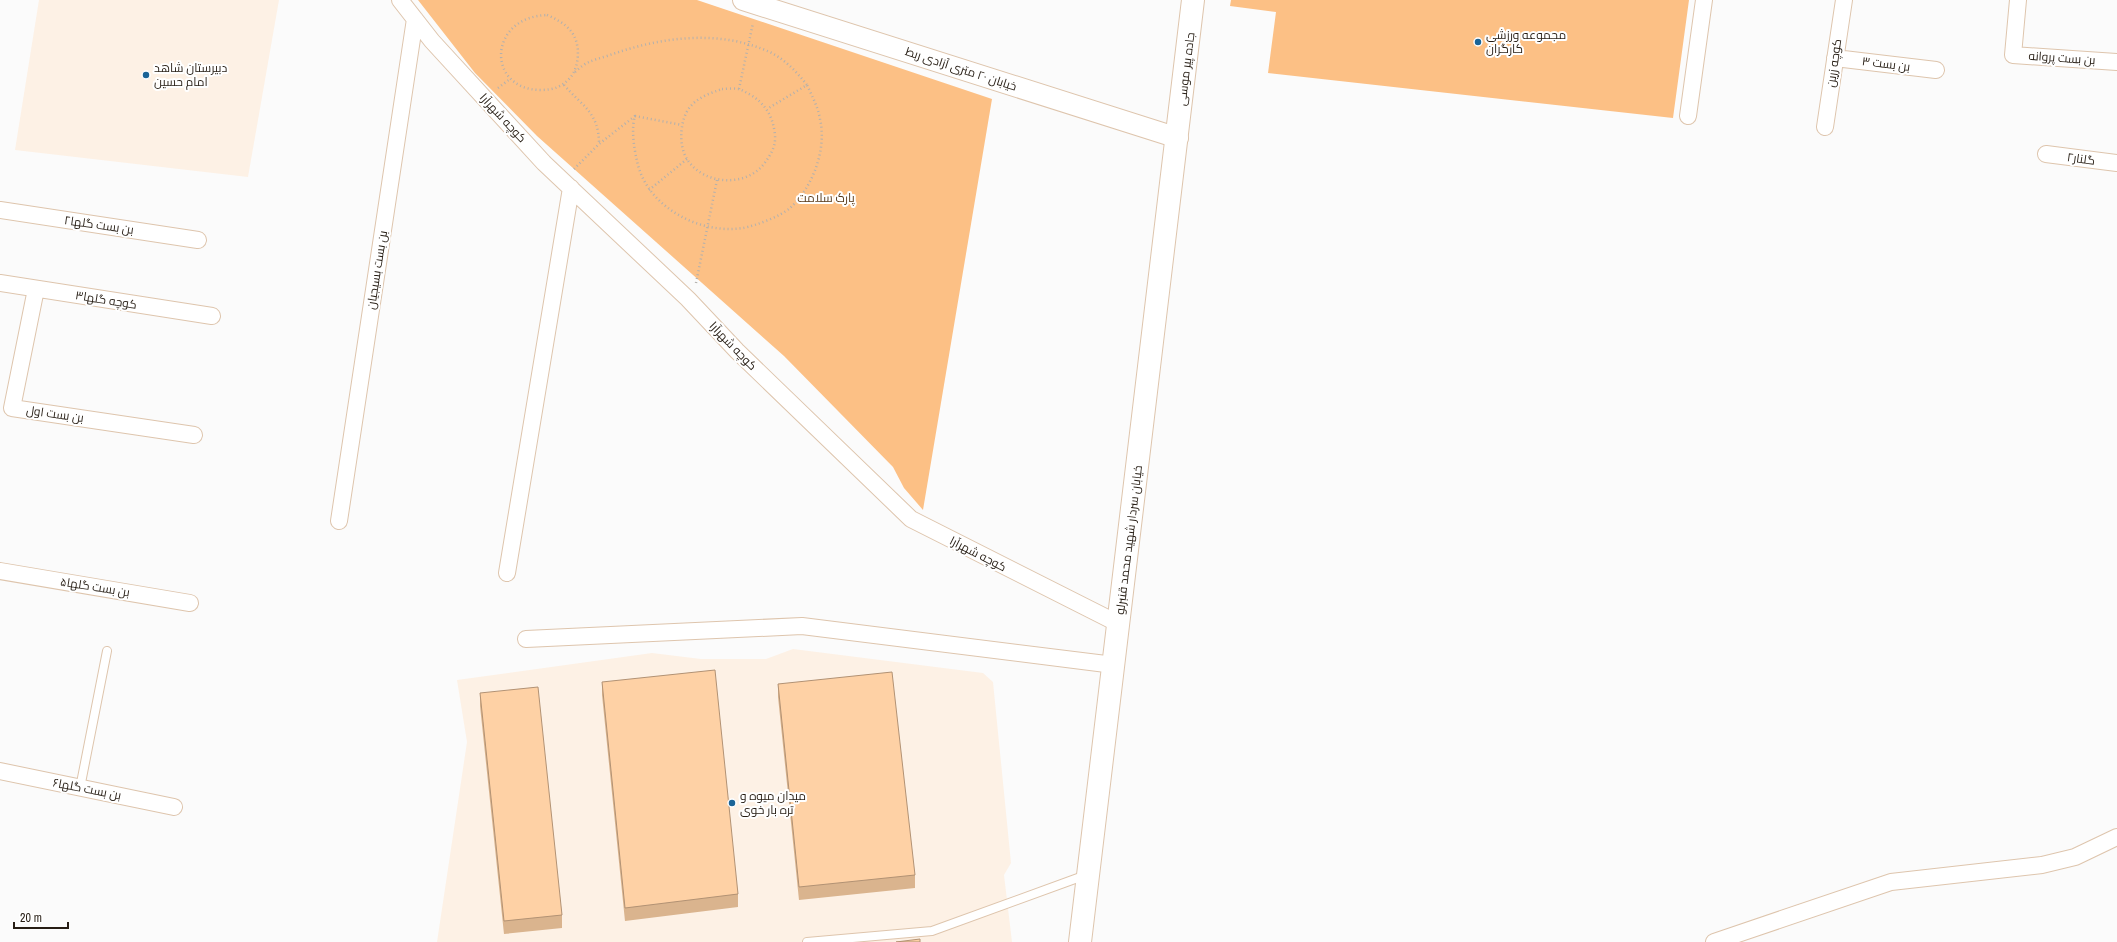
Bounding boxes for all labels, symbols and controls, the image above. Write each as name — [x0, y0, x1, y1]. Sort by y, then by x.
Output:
place label: مجموعه ورزشی کارگران — [1486, 27, 1566, 57]
street label: جاده پیر موسی — [1174, 31, 1199, 107]
marker: مجموعه ورزشی کارگران — [1473, 37, 1483, 47]
street label: کوچه زرین — [1823, 38, 1846, 88]
street label: خیابان ۲۰ متری آزادی ربط — [903, 43, 1019, 95]
street label: بن بست پروانه — [2028, 48, 2096, 69]
street label: بن بست ۳ — [1861, 53, 1911, 75]
place label: دبیرستان شاهد امام حسین — [154, 60, 227, 90]
marker: دبیرستان شاهد امام حسین — [141, 70, 151, 80]
street label: کوچه شهرآرا — [475, 90, 530, 147]
street label: گلنار۲ — [2066, 149, 2096, 169]
park label: پارک سلامت — [797, 190, 856, 207]
street label: بن بست گلها۲ — [63, 212, 135, 238]
street label: بن بست بسیجیان — [363, 229, 391, 311]
street label: کوچه گلها۳ — [74, 287, 138, 314]
street label: کوچه شهرآرا — [705, 318, 760, 374]
street label: بن بست اول — [25, 402, 85, 426]
street label: خیابان سردار شهید محمد قنبرلو — [1112, 464, 1146, 616]
street label: کوچه شهرآرا — [946, 533, 1009, 576]
street label: بن بست گلها۵ — [59, 574, 131, 600]
street label: بن بست گلها۶ — [51, 775, 123, 803]
place label: میدان میوه و تره بار خوی — [740, 788, 806, 818]
marker: میدان میوه و تره بار خوی — [727, 798, 737, 808]
scale bar — [14, 904, 68, 930]
text: 20 m — [20, 910, 42, 926]

